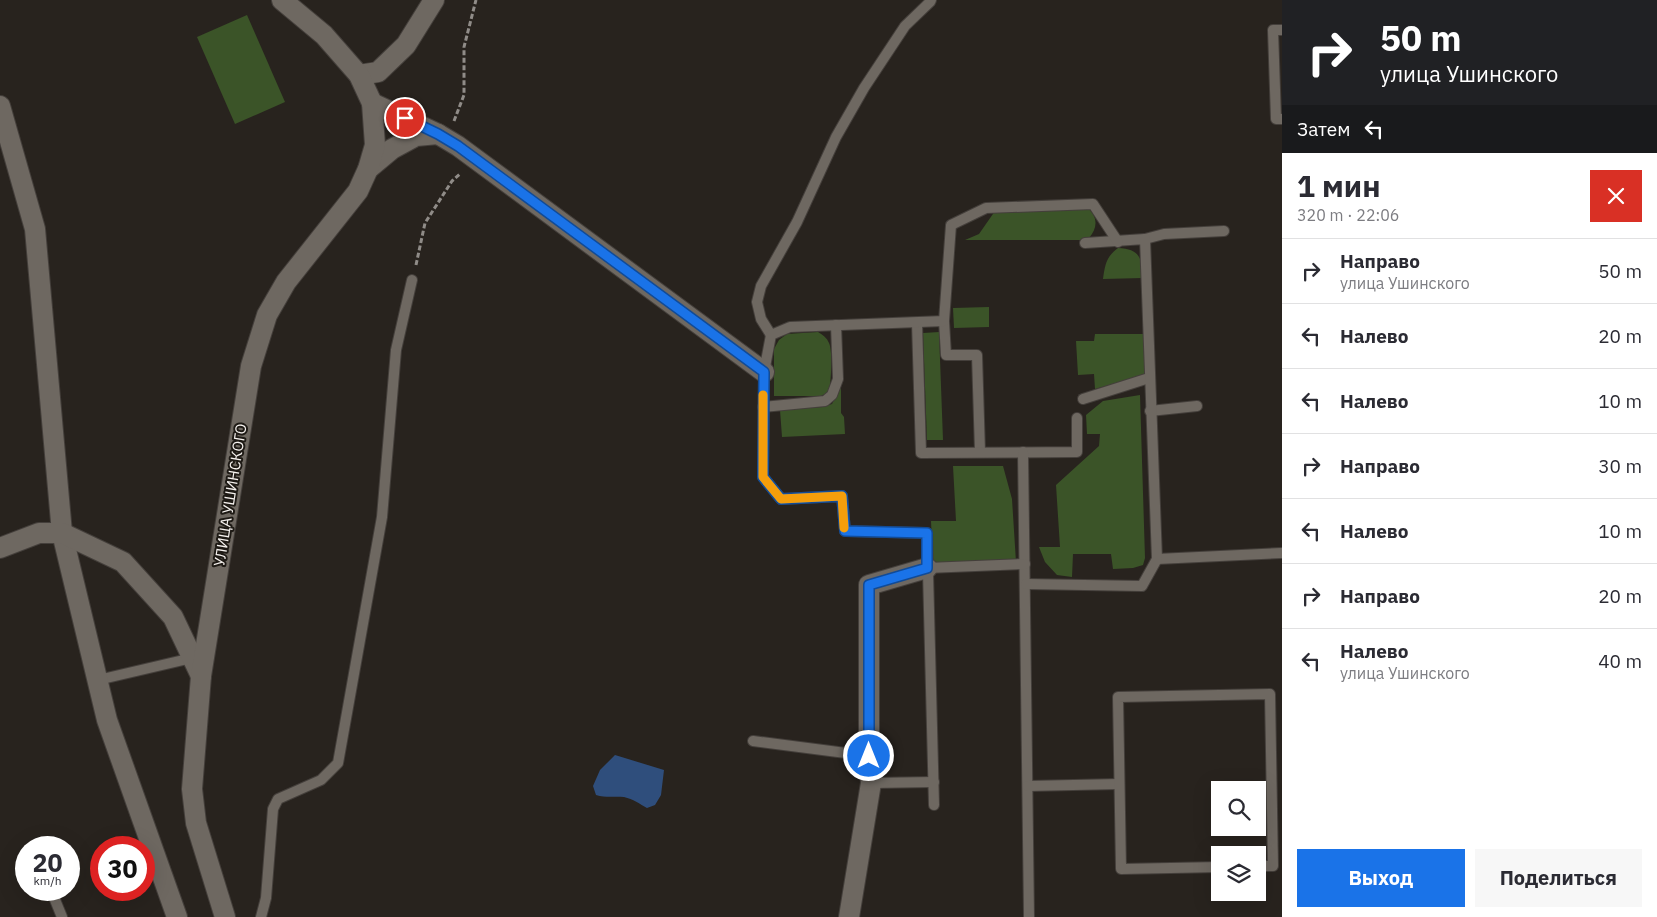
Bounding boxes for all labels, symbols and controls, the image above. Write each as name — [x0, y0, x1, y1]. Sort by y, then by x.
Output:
text: 50 m — [1380, 15, 1462, 61]
icon: right — [1297, 20, 1362, 85]
text: улица Ушинского — [1380, 59, 1558, 88]
pin — [384, 97, 426, 139]
icon: arrive — [391, 104, 419, 132]
icon: left — [1360, 115, 1388, 143]
text: Затем — [1297, 117, 1350, 141]
text: 1 мин — [1297, 166, 1381, 205]
button: close — [1590, 170, 1642, 222]
text: 320 m · 22:06 — [1297, 205, 1399, 225]
text: Направо — [1340, 249, 1420, 273]
icon: right — [1297, 257, 1325, 285]
text: 50 m — [1598, 259, 1642, 283]
text: улица Ушинского — [1340, 273, 1470, 293]
icon: left — [1297, 322, 1325, 350]
text: Налево — [1340, 324, 1409, 348]
text: 20 m — [1598, 324, 1642, 348]
icon: left — [1297, 387, 1325, 415]
text: Налево — [1340, 389, 1409, 413]
text: 10 m — [1598, 389, 1642, 413]
street label: УЛИЦА УШИНСКОГО — [209, 422, 251, 568]
icon: right — [1297, 452, 1325, 480]
text: Направо — [1340, 454, 1420, 478]
text: 30 m — [1598, 454, 1642, 478]
icon: left — [1297, 517, 1325, 545]
text: Налево — [1340, 519, 1409, 543]
text: 10 m — [1598, 519, 1642, 543]
icon: right — [1297, 582, 1325, 610]
text: Направо — [1340, 584, 1420, 608]
text: 20 m — [1598, 584, 1642, 608]
text: Налево — [1340, 639, 1409, 663]
icon: left — [1297, 647, 1325, 675]
text: 40 m — [1598, 649, 1642, 673]
text: улица Ушинского — [1340, 663, 1470, 683]
position arrow — [842, 729, 894, 781]
map controls — [1211, 781, 1266, 901]
button: search — [1211, 781, 1266, 836]
speed limit sign: 30 — [90, 836, 155, 901]
text: 20 — [32, 846, 63, 879]
button: layers — [1211, 846, 1266, 901]
button: Выход — [1297, 849, 1465, 907]
button: Поделиться — [1475, 849, 1642, 907]
text: km/h — [33, 873, 62, 888]

